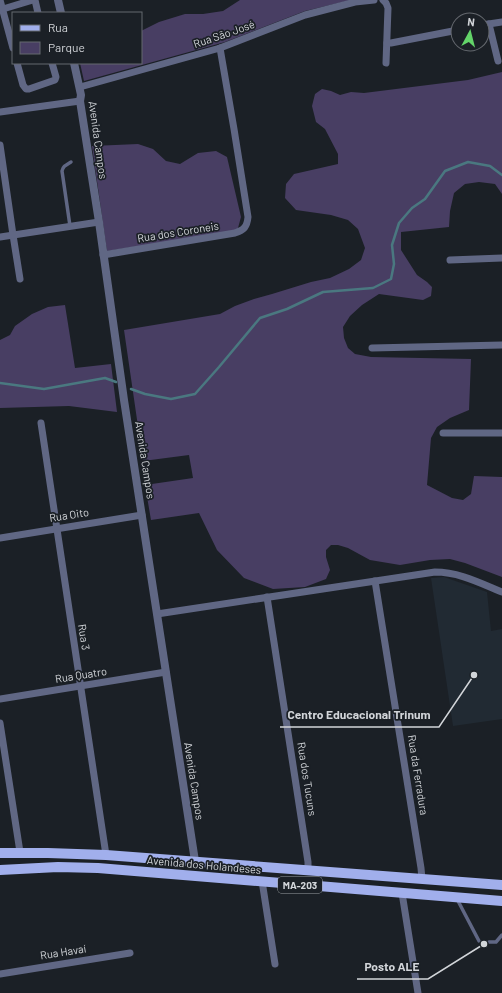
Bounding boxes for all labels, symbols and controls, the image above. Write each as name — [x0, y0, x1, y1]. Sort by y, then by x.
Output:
legend — [12, 12, 142, 64]
north arrow — [450, 12, 490, 52]
text: N — [467, 15, 476, 28]
street label: Rua São José — [191, 17, 256, 50]
text: Rua — [48, 20, 68, 34]
text: Parque — [48, 40, 85, 54]
street label: Avenida Campos — [87, 100, 110, 180]
street label: Rua dos Coroneis — [136, 219, 220, 244]
street label: Avenida Campos — [133, 420, 158, 500]
street label: Rua Oito — [48, 505, 90, 524]
street label: Rua 3 — [76, 623, 93, 651]
street label: Rua Quatro — [54, 664, 108, 685]
callout: Centro Educacional Trinum — [280, 703, 439, 727]
text: Centro Educacional Trinum — [287, 707, 431, 721]
street label: Rua da Ferradura — [406, 734, 431, 816]
street label: Avenida Campos — [182, 741, 207, 821]
street label: Rua dos Tucuns — [295, 741, 320, 817]
street label: Avenida dos Holandeses — [146, 853, 262, 876]
road number: MA-203 — [278, 877, 322, 893]
street label: Rua Havaí — [39, 941, 87, 962]
callout: Posto ALE — [357, 955, 428, 979]
text: Posto ALE — [365, 959, 420, 973]

